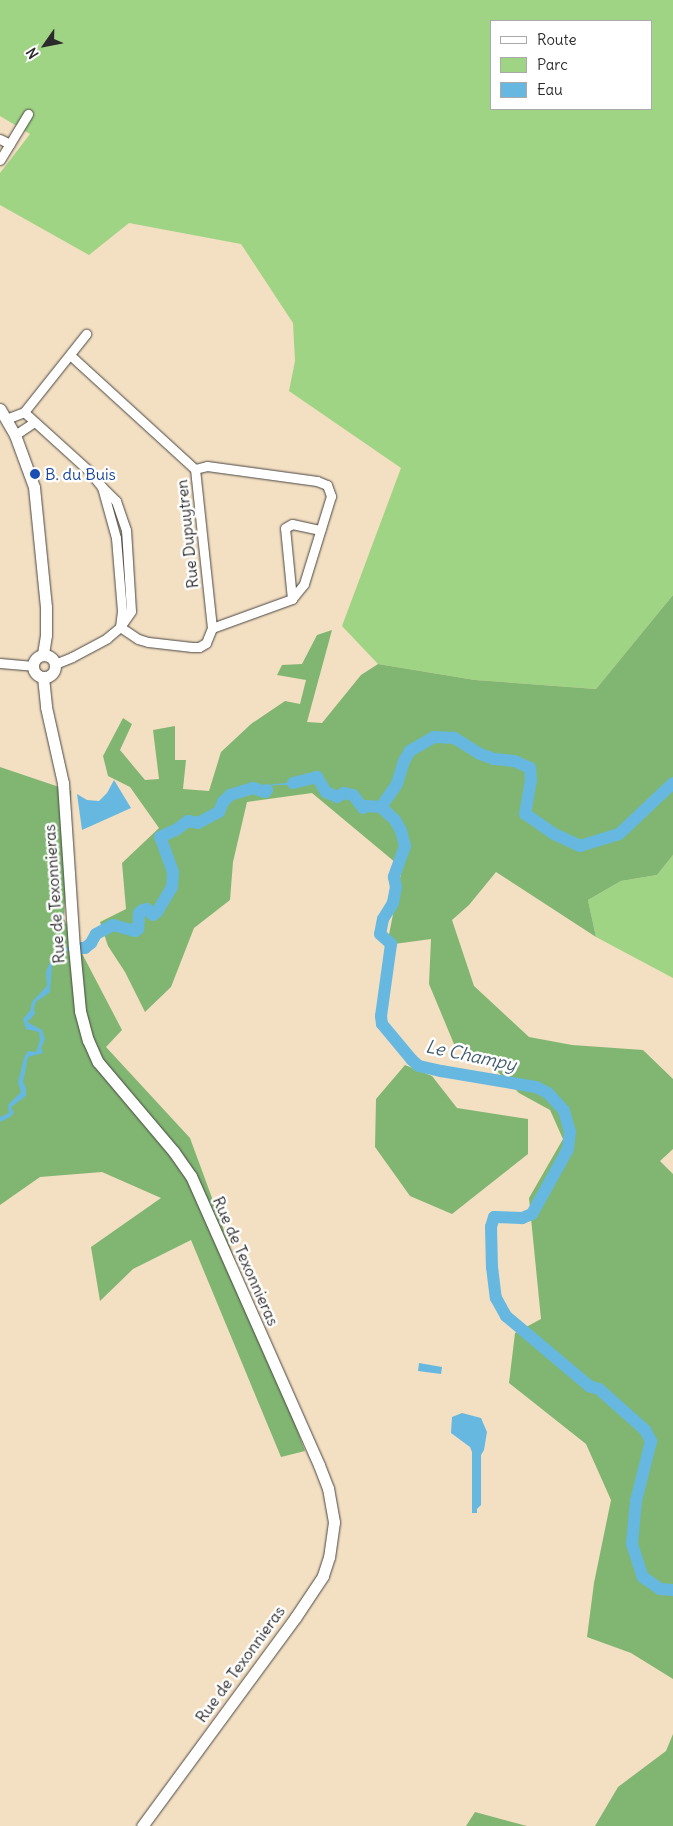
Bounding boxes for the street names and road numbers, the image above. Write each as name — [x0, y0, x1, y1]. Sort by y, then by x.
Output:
street label: Rue Dupuytren — [172, 479, 202, 589]
street label: Rue de Texonnieras — [40, 824, 68, 964]
street label: Rue de Texonnieras — [209, 1193, 283, 1329]
street label: Rue de Texonnieras — [191, 1602, 289, 1726]

